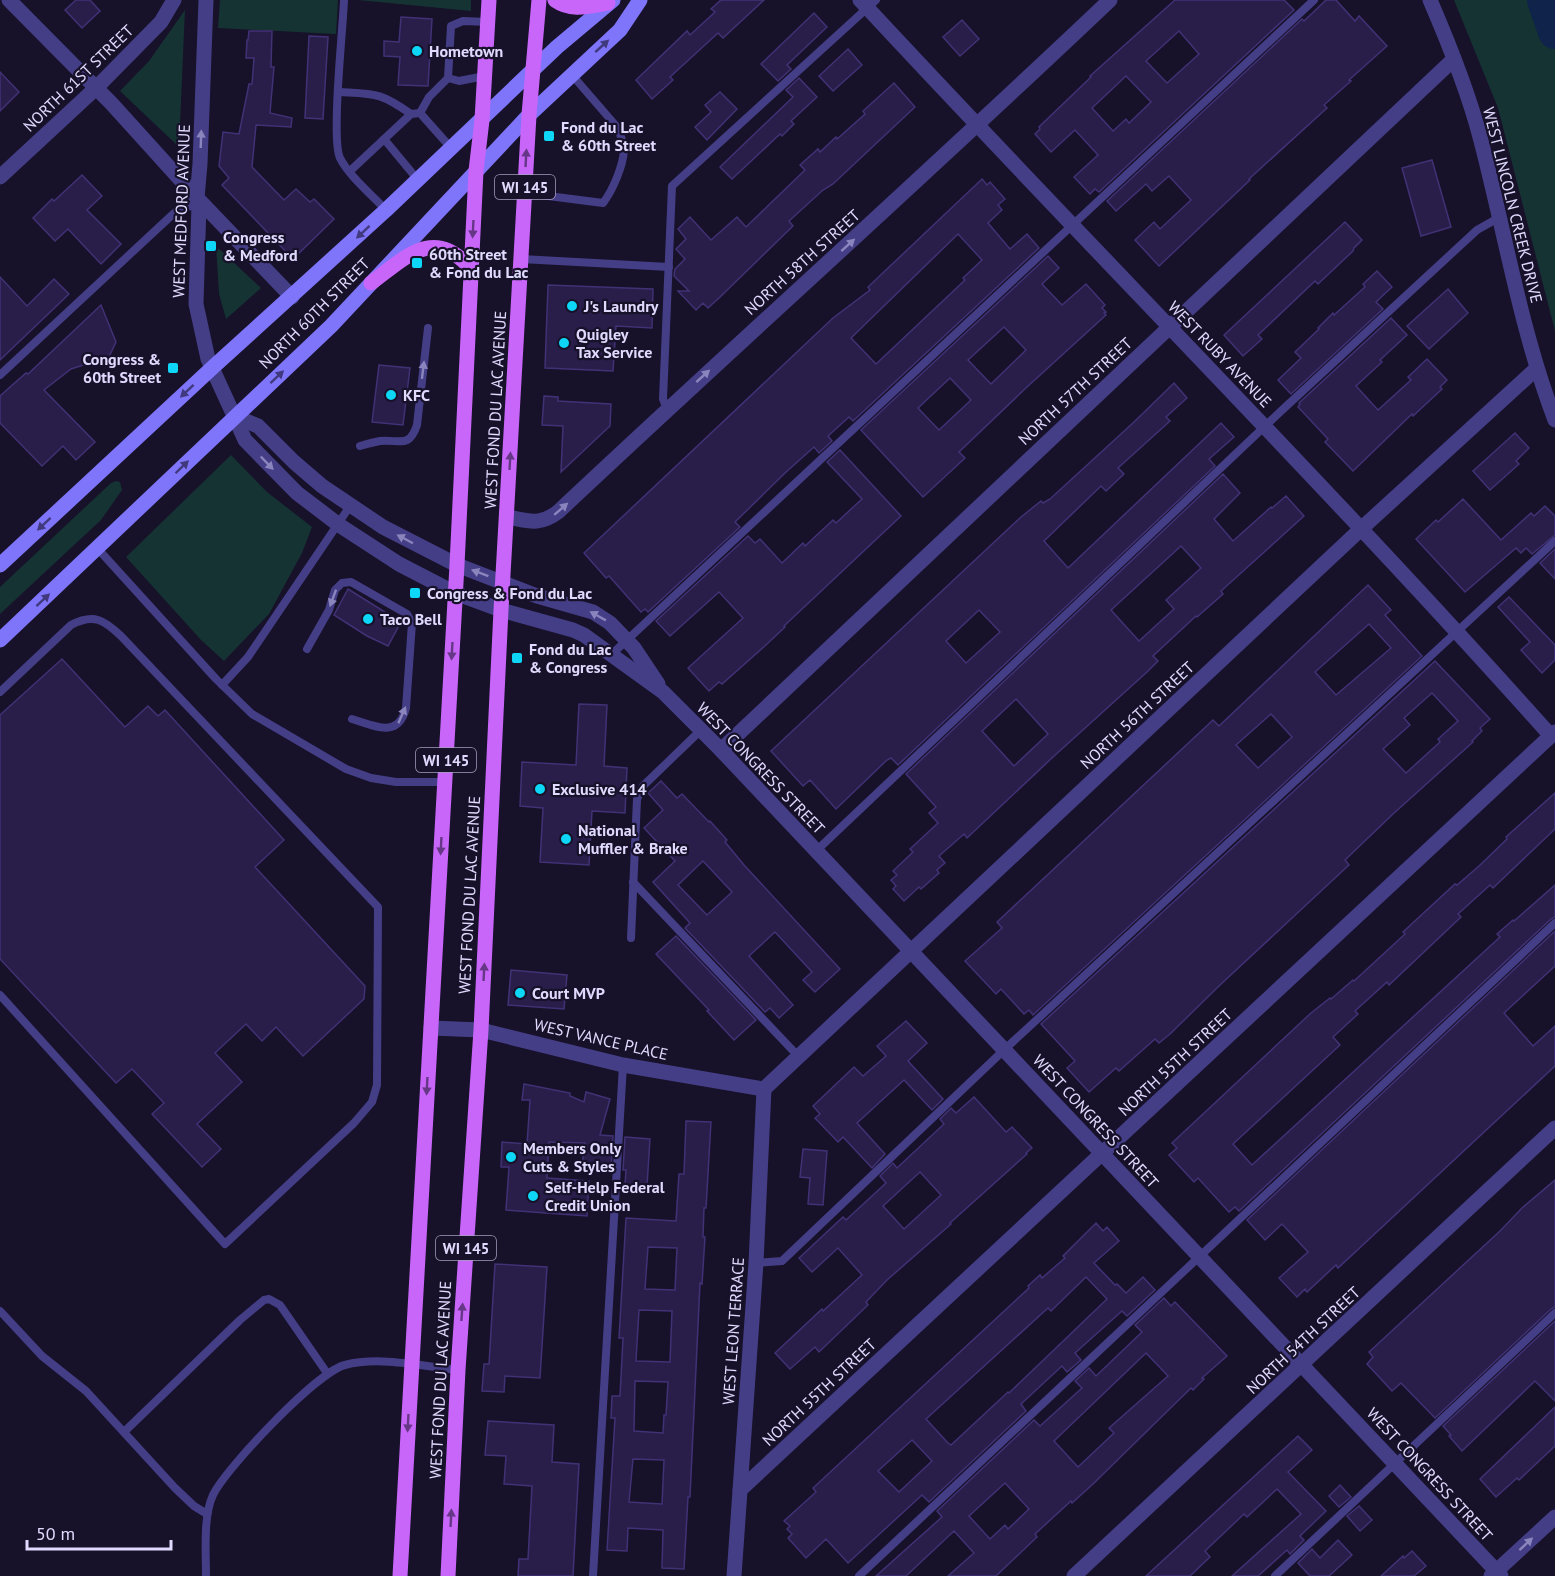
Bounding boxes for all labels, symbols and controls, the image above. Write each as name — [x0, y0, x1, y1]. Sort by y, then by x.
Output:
street label: NORTH 61ST STREET — [19, 20, 137, 136]
one-way arrow — [594, 40, 609, 53]
place label: Hometown — [429, 41, 503, 61]
marker: Hometown — [410, 44, 424, 58]
street label: WEST LINCOLN CREEK DRIVE — [1479, 105, 1547, 305]
place label: Fond du Lac & 60th Street — [561, 117, 656, 155]
street label: WEST MEDFORD AVENUE — [168, 124, 194, 298]
marker: Fond du Lac & 60th Street — [542, 129, 556, 143]
one-way arrow — [196, 130, 205, 149]
one-way arrow — [522, 149, 531, 168]
road number: WI 145 — [495, 175, 555, 199]
street label: NORTH 58TH STREET — [740, 205, 864, 319]
one-way arrow — [468, 220, 478, 239]
one-way arrow — [356, 225, 371, 238]
place label: Congress & Medford — [223, 227, 298, 265]
one-way arrow — [840, 238, 855, 252]
marker: Congress & Medford — [204, 239, 218, 253]
place label: 60th Street & Fond du Lac — [429, 244, 529, 282]
street label: NORTH 60TH STREET — [254, 253, 374, 373]
marker: 60th Street & Fond du Lac — [410, 256, 424, 270]
place label: J's Laundry — [583, 296, 659, 316]
street label: WEST RUBY AVENUE — [1164, 297, 1276, 411]
marker: J's Laundry — [565, 299, 579, 313]
street label: WEST FOND DU LAC AVENUE — [480, 310, 510, 510]
place label: Quigley Tax Service — [576, 324, 652, 362]
street label: NORTH 57TH STREET — [1014, 333, 1136, 449]
marker: Quigley Tax Service — [557, 336, 571, 350]
place label: Congress & 60th Street — [82, 349, 161, 387]
marker: Congress & 60th Street — [166, 361, 180, 375]
one-way arrow — [418, 361, 428, 380]
one-way arrow — [696, 369, 711, 383]
one-way arrow — [270, 370, 284, 384]
one-way arrow — [180, 384, 195, 398]
place label: KFC — [403, 385, 430, 405]
marker: KFC — [384, 388, 398, 402]
one-way arrow — [505, 451, 515, 470]
one-way arrow — [260, 456, 274, 470]
one-way arrow — [174, 461, 188, 475]
one-way arrow — [553, 503, 568, 516]
one-way arrow — [37, 517, 52, 531]
one-way arrow — [396, 534, 413, 544]
one-way arrow — [471, 568, 489, 578]
place label: Congress & Fond du Lac — [427, 583, 592, 603]
marker: Congress & Fond du Lac — [408, 586, 422, 600]
one-way arrow — [327, 589, 337, 607]
one-way arrow — [35, 594, 49, 608]
place label: Taco Bell — [380, 609, 442, 629]
one-way arrow — [590, 611, 607, 621]
marker: Taco Bell — [361, 612, 375, 626]
place label: Fond du Lac & Congress — [529, 639, 612, 677]
one-way arrow — [447, 642, 456, 661]
marker: Fond du Lac & Congress — [510, 651, 524, 665]
street label: NORTH 56TH STREET — [1076, 657, 1198, 773]
street label: WEST CONGRESS STREET — [693, 698, 829, 838]
one-way arrow — [397, 706, 407, 724]
road number: WI 145 — [416, 748, 476, 772]
place label: Exclusive 414 — [552, 779, 647, 799]
marker: Exclusive 414 — [533, 782, 547, 796]
street label: WEST FOND DU LAC AVENUE — [454, 795, 484, 995]
place label: National Muffler & Brake — [578, 820, 688, 858]
marker: National Muffler & Brake — [559, 832, 573, 846]
one-way arrow — [436, 836, 445, 855]
one-way arrow — [479, 962, 488, 981]
place label: Court MVP — [532, 983, 605, 1003]
marker: Court MVP — [513, 986, 527, 1000]
street label: NORTH 55TH STREET — [1114, 1004, 1236, 1120]
street label: WEST VANCE PLACE — [532, 1014, 670, 1064]
street label: WEST CONGRESS STREET — [1029, 1050, 1163, 1192]
one-way arrow — [423, 1077, 432, 1096]
place label: Members Only Cuts & Styles — [523, 1138, 622, 1176]
marker: Members Only Cuts & Styles — [504, 1150, 518, 1164]
place label: Self-Help Federal Credit Union — [545, 1177, 665, 1215]
marker: Self-Help Federal Credit Union — [526, 1189, 540, 1203]
road number: WI 145 — [436, 1236, 496, 1260]
street label: WEST LEON TERRACE — [718, 1257, 748, 1405]
street label: WEST FOND DU LAC AVENUE — [425, 1280, 455, 1480]
street label: NORTH 54TH STREET — [1242, 1282, 1364, 1398]
one-way arrow — [457, 1302, 467, 1321]
street label: NORTH 55TH STREET — [758, 1334, 880, 1450]
street label: WEST CONGRESS STREET — [1363, 1403, 1497, 1545]
one-way arrow — [404, 1413, 413, 1432]
one-way arrow — [446, 1508, 455, 1527]
scale bar — [27, 1513, 171, 1551]
text: 50 m — [36, 1522, 75, 1545]
one-way arrow — [1518, 1538, 1533, 1551]

